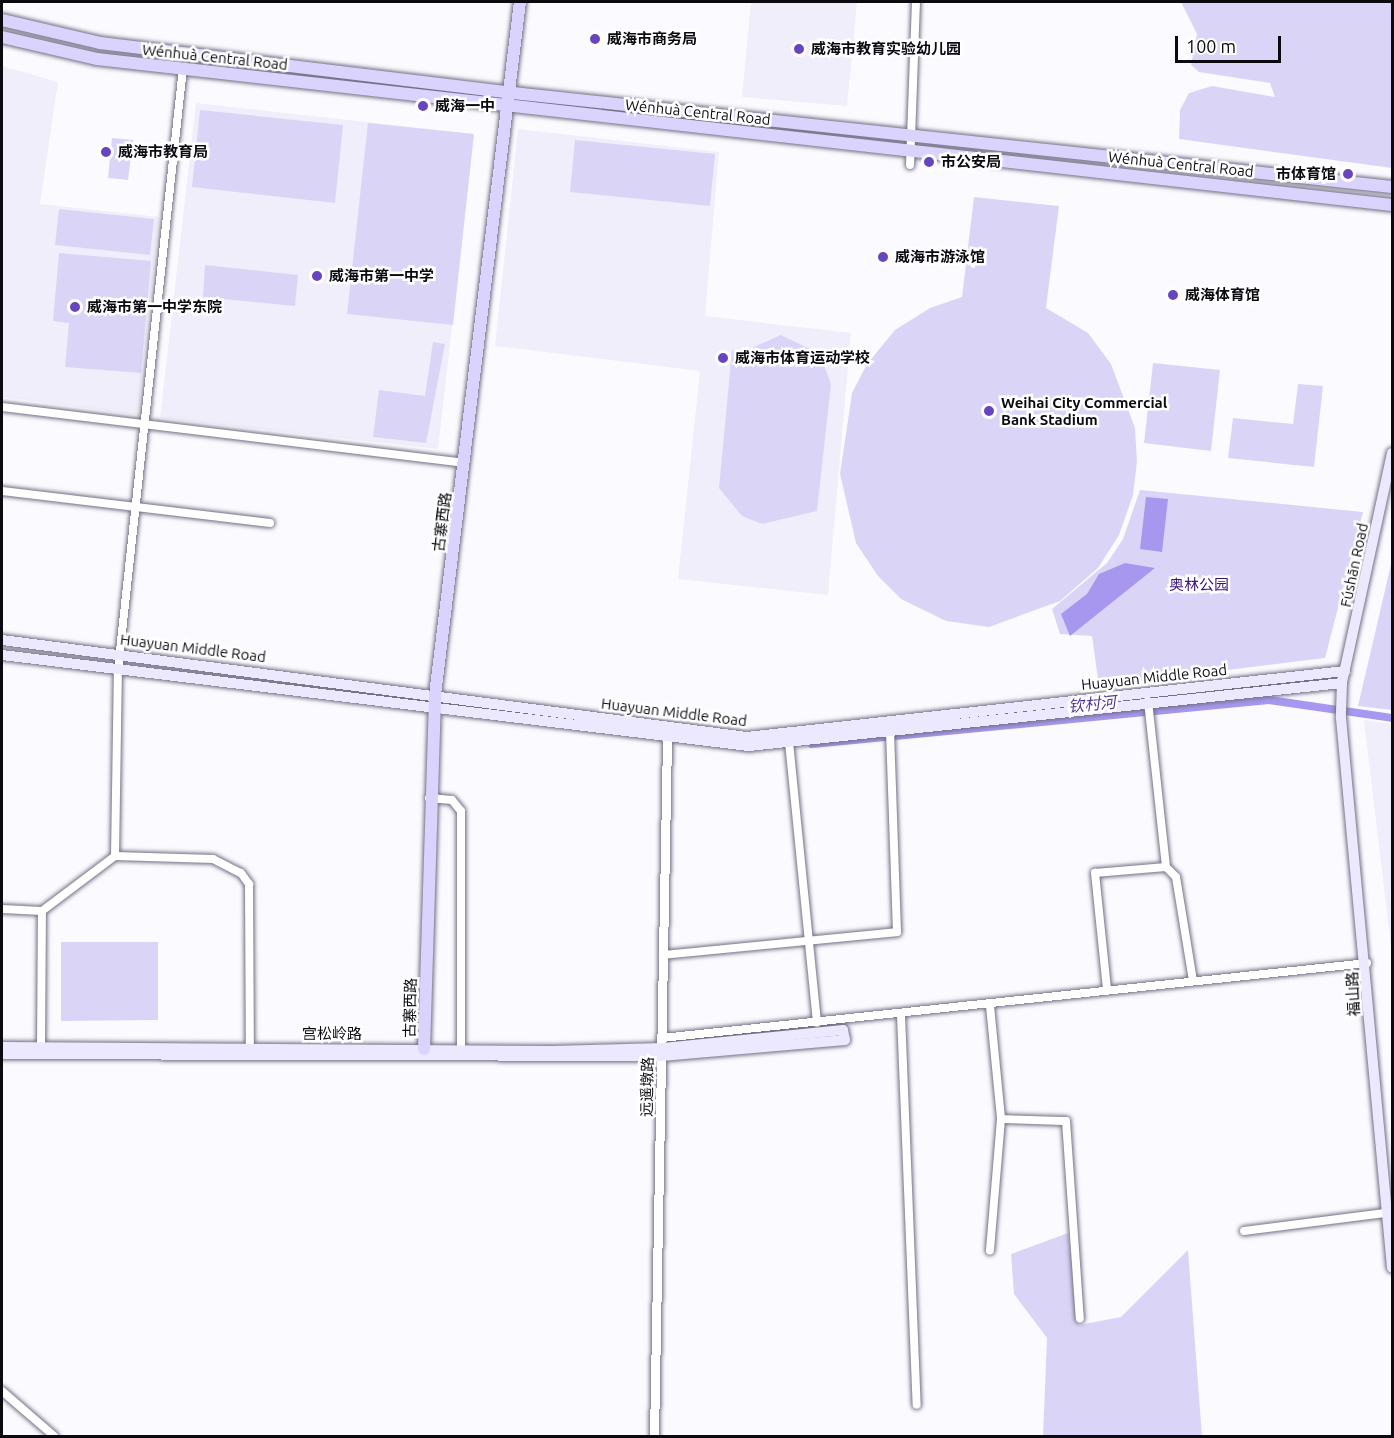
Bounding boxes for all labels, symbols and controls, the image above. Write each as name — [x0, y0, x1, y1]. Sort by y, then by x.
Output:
scale bar — [1178, 24, 1284, 62]
place label: 威海市商务局 — [607, 30, 697, 48]
marker: 威海市商务局 — [588, 32, 602, 46]
text: 100 m — [1186, 36, 1236, 56]
street label: Wénhuà Central Road — [141, 40, 289, 74]
place label: 威海市教育实验幼儿园 — [811, 40, 961, 58]
marker: 威海市教育实验幼儿园 — [792, 42, 806, 56]
street label: Wénhuà Central Road — [624, 95, 772, 129]
place label: 威海一中 — [435, 97, 495, 115]
marker: 威海一中 — [416, 99, 430, 113]
place label: 威海市教育局 — [118, 143, 208, 161]
marker: 威海市教育局 — [99, 145, 113, 159]
street label: Wénhuà Central Road — [1107, 147, 1255, 181]
place label: 市公安局 — [941, 153, 1001, 171]
marker: 市公安局 — [922, 155, 936, 169]
place label: 市体育馆 — [1276, 165, 1336, 183]
marker: 市体育馆 — [1341, 167, 1355, 181]
place label: 威海市游泳馆 — [895, 248, 985, 266]
marker: 威海市游泳馆 — [876, 250, 890, 264]
place label: 威海市第一中学 — [329, 267, 434, 285]
marker: 威海市第一中学 — [310, 269, 324, 283]
place label: 威海体育馆 — [1185, 286, 1260, 304]
marker: 威海体育馆 — [1166, 288, 1180, 302]
place label: 威海市第一中学东院 — [87, 298, 222, 316]
marker: 威海市第一中学东院 — [68, 300, 82, 314]
place label: 威海市体育运动学校 — [735, 349, 870, 367]
marker: 威海市体育运动学校 — [716, 351, 730, 365]
place label: Weihai City Commercial Bank Stadium — [1001, 393, 1167, 428]
marker: Weihai City Commercial Bank Stadium — [982, 404, 996, 418]
street label: 古寨西路 — [429, 491, 455, 553]
street label: Fúshān Road — [1336, 521, 1372, 609]
park label: 奥林公园 — [1169, 576, 1229, 594]
street label: Huayuan Middle Road — [119, 630, 267, 666]
street label: Huayuan Middle Road — [1080, 660, 1228, 694]
water label: 钦村河 — [1067, 692, 1117, 716]
street label: Huayuan Middle Road — [600, 694, 748, 730]
street label: 福山路 — [1343, 971, 1363, 1017]
street label: 古寨西路 — [400, 978, 420, 1038]
street label: 宫松岭路 — [302, 1025, 362, 1043]
street label: 远遥墩路 — [637, 1057, 657, 1117]

